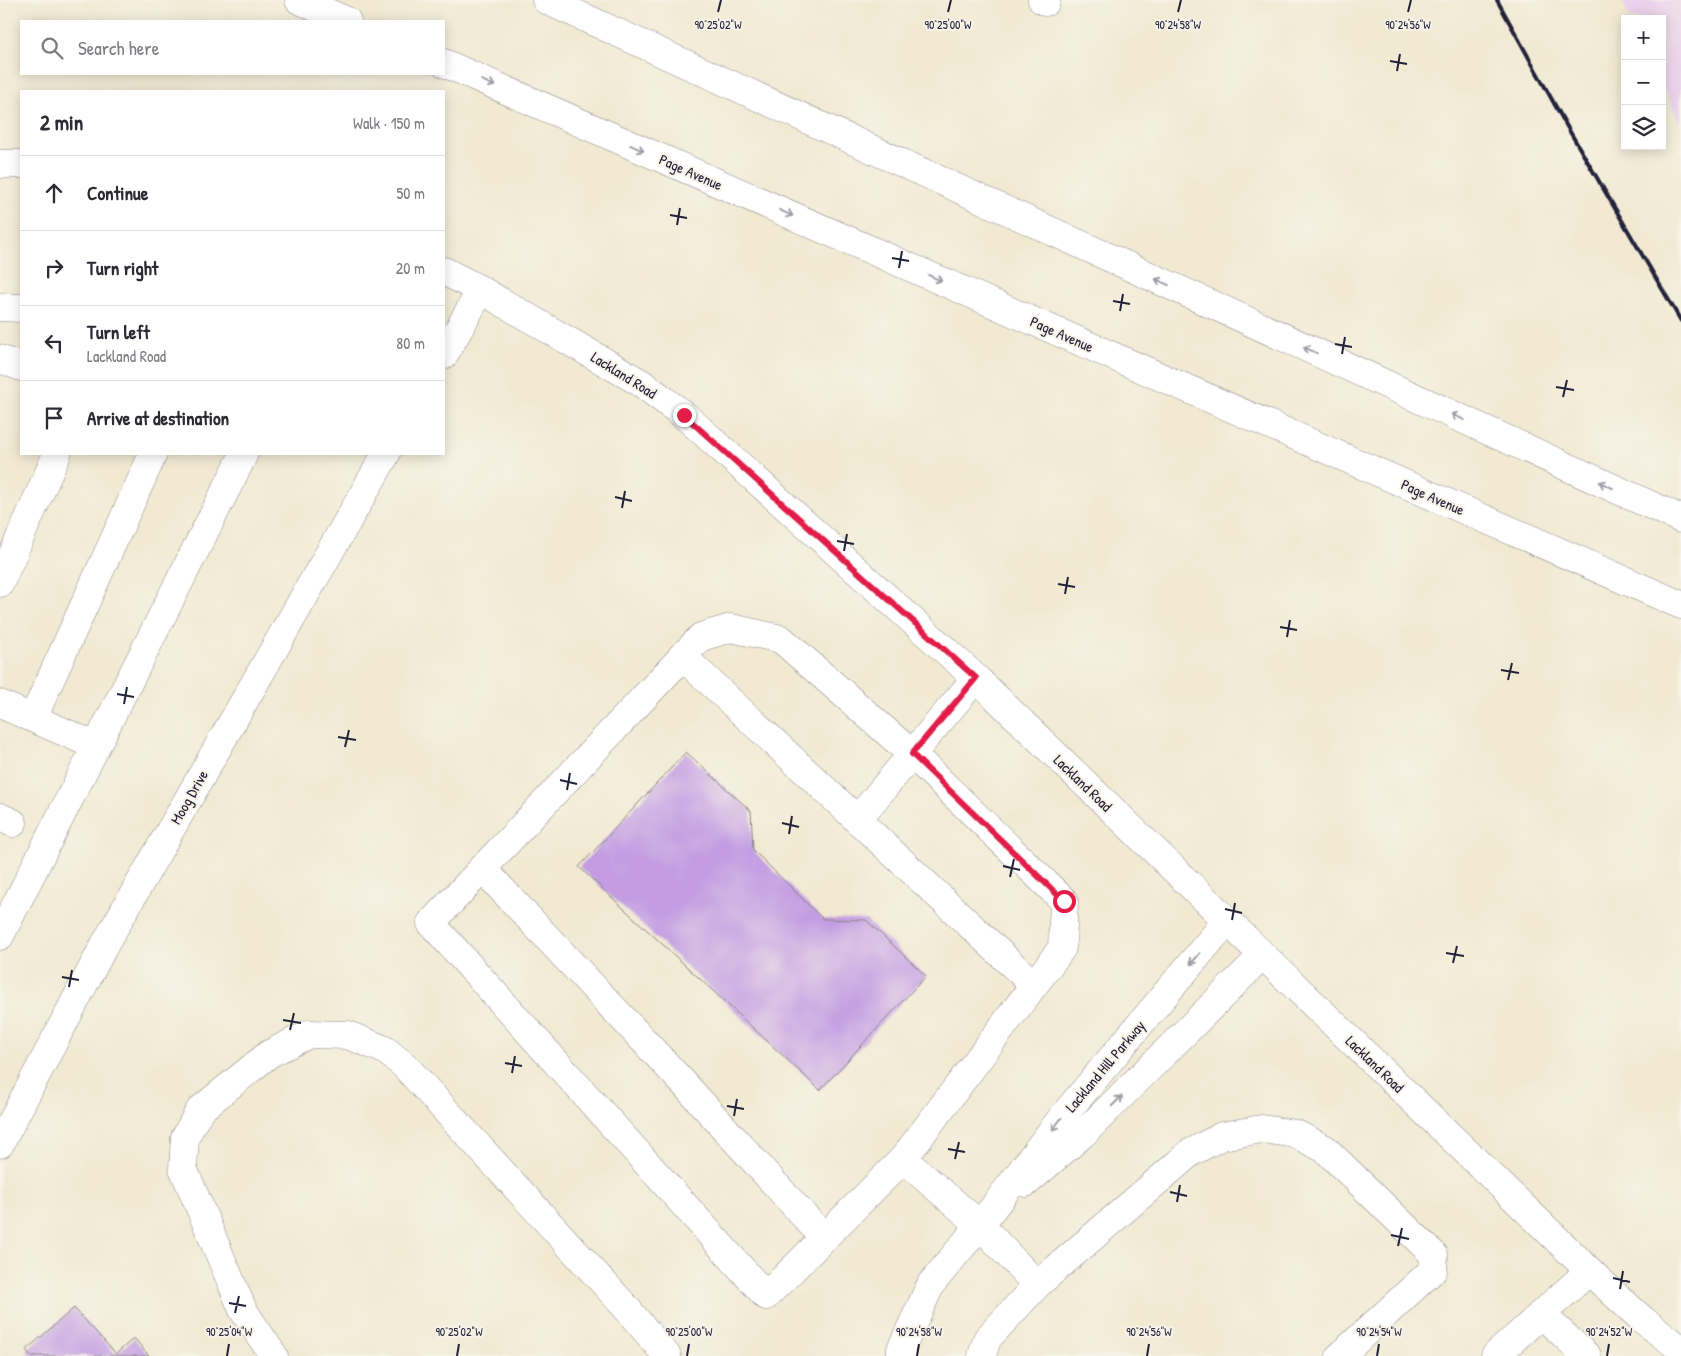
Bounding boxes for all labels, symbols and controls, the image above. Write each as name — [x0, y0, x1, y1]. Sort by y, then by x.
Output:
map controls — [1621, 15, 1666, 150]
button: + — [1621, 15, 1666, 60]
text: 90°25'02"W — [694, 16, 742, 33]
text: 90°25'00"W — [924, 16, 972, 33]
text: 90°24'58"W — [1155, 16, 1202, 33]
text: 90°24'56"W — [1385, 16, 1431, 33]
search box — [20, 20, 445, 75]
icon: search — [38, 34, 66, 62]
text: Search here — [78, 35, 159, 61]
button: − — [1621, 60, 1666, 105]
one-way arrow — [480, 78, 495, 88]
button: layers — [1621, 105, 1666, 150]
text: 2 min — [40, 108, 83, 137]
text: Walk · 150 m — [353, 112, 425, 134]
one-way arrow — [629, 144, 644, 154]
street label: Page Avenue — [656, 149, 726, 195]
icon: ahead — [40, 179, 68, 207]
text: Continue — [87, 180, 148, 206]
text: 50 m — [397, 182, 425, 204]
one-way arrow — [778, 209, 793, 219]
icon: right — [40, 254, 68, 282]
text: Turn right — [87, 255, 158, 281]
text: 20 m — [396, 257, 425, 279]
one-way arrow — [927, 274, 942, 284]
one-way arrow — [1155, 277, 1170, 287]
street label: Page Avenue — [1027, 311, 1097, 357]
text: Turn left — [87, 319, 150, 345]
icon: left — [40, 329, 68, 357]
text: 80 m — [396, 332, 425, 354]
text: Lackland Road — [87, 345, 166, 367]
one-way arrow — [1303, 345, 1318, 354]
street label: Lackland Road — [587, 346, 661, 404]
icon: arrive — [40, 404, 68, 432]
route end — [673, 404, 696, 427]
text: Arrive at destination — [87, 405, 229, 431]
one-way arrow — [1451, 412, 1466, 422]
street label: Page Avenue — [1398, 474, 1468, 520]
one-way arrow — [1599, 480, 1614, 489]
street label: Lackland Road — [1049, 750, 1117, 816]
street label: Moog Drive — [165, 766, 213, 828]
route start — [1053, 890, 1076, 913]
one-way arrow — [1189, 952, 1200, 965]
street label: Lackland Hill Parkway — [1060, 1016, 1150, 1116]
street label: Lackland Road — [1341, 1031, 1409, 1097]
one-way arrow — [1110, 1095, 1123, 1107]
one-way arrow — [1052, 1117, 1062, 1131]
text: 90°25'04"W — [206, 1323, 253, 1340]
text: 90°25'02"W — [435, 1323, 483, 1340]
text: 90°25'00"W — [665, 1323, 713, 1340]
text: 90°24'58"W — [896, 1323, 943, 1340]
text: 90°24'56"W — [1126, 1323, 1172, 1340]
text: 90°24'54"W — [1356, 1323, 1402, 1340]
text: 90°24'52"W — [1586, 1323, 1633, 1340]

